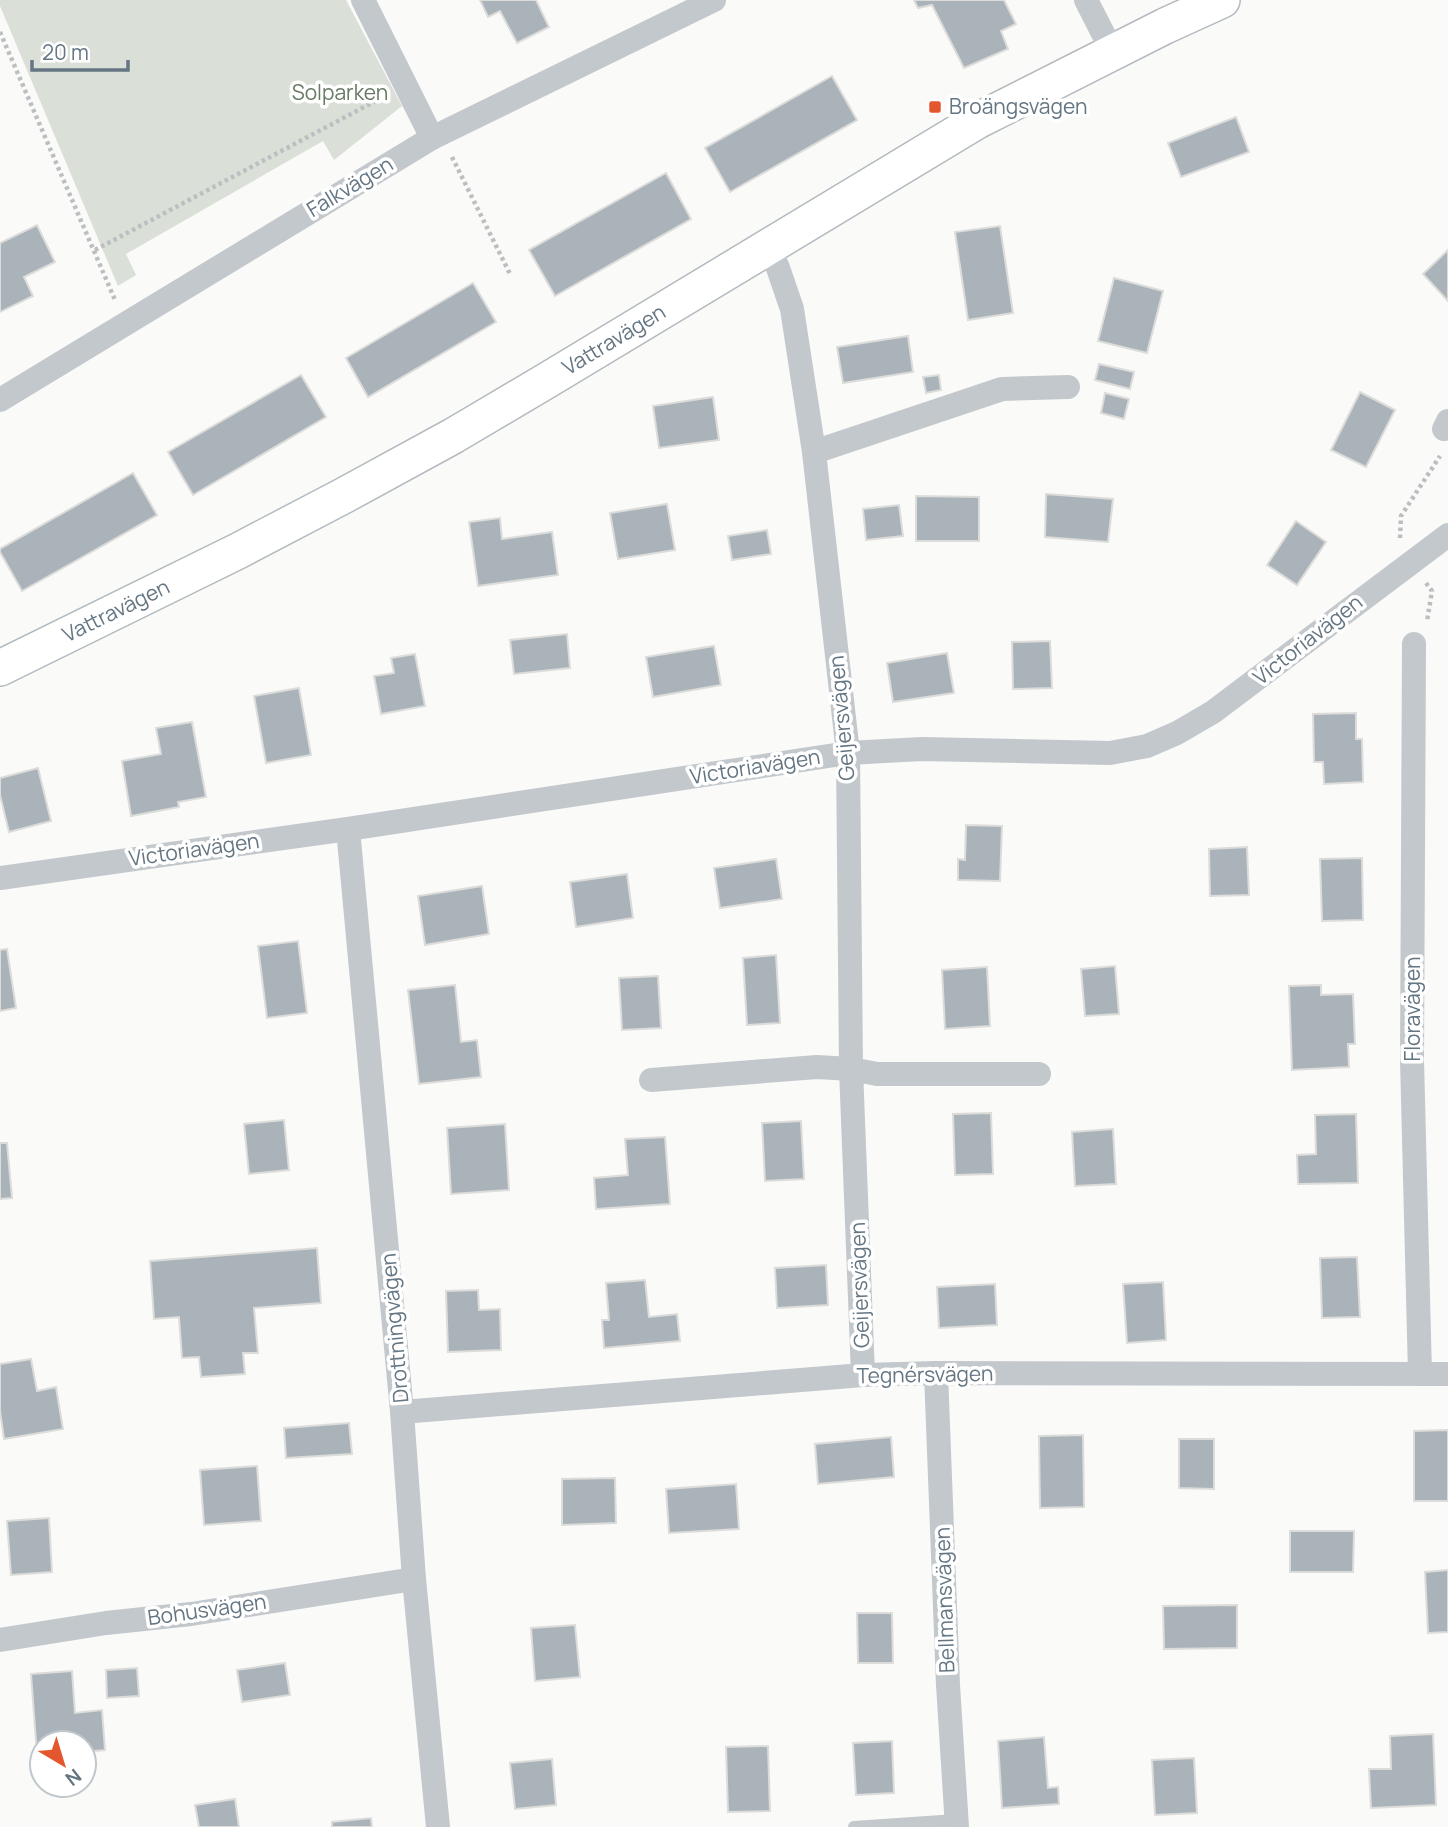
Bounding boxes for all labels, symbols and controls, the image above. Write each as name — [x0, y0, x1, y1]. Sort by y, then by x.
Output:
scale bar — [32, 28, 128, 72]
text: 20 m — [42, 38, 89, 66]
park label: Solparken — [292, 78, 388, 106]
place label: Broängsvägen — [949, 92, 1087, 120]
marker: Broängsvägen — [927, 99, 943, 115]
street label: Falkvägen — [301, 149, 398, 223]
street label: Vattravägen — [557, 297, 670, 381]
street label: Vattravägen — [57, 572, 174, 648]
street label: Victoriavägen — [1247, 588, 1368, 691]
street label: Geijersvägen — [822, 654, 860, 782]
street label: Victoriavägen — [688, 742, 822, 790]
street label: Victoriavägen — [127, 826, 261, 872]
street label: Floravägen — [1398, 957, 1426, 1061]
street label: Geijersvägen — [843, 1222, 875, 1348]
street label: Drottningvägen — [374, 1252, 415, 1404]
street label: Tegnérsvägen — [856, 1359, 994, 1389]
street label: Bellmansvägen — [927, 1527, 961, 1674]
street label: Bohusvägen — [146, 1587, 268, 1631]
north arrow — [28, 1729, 98, 1799]
text: N — [60, 1763, 87, 1792]

